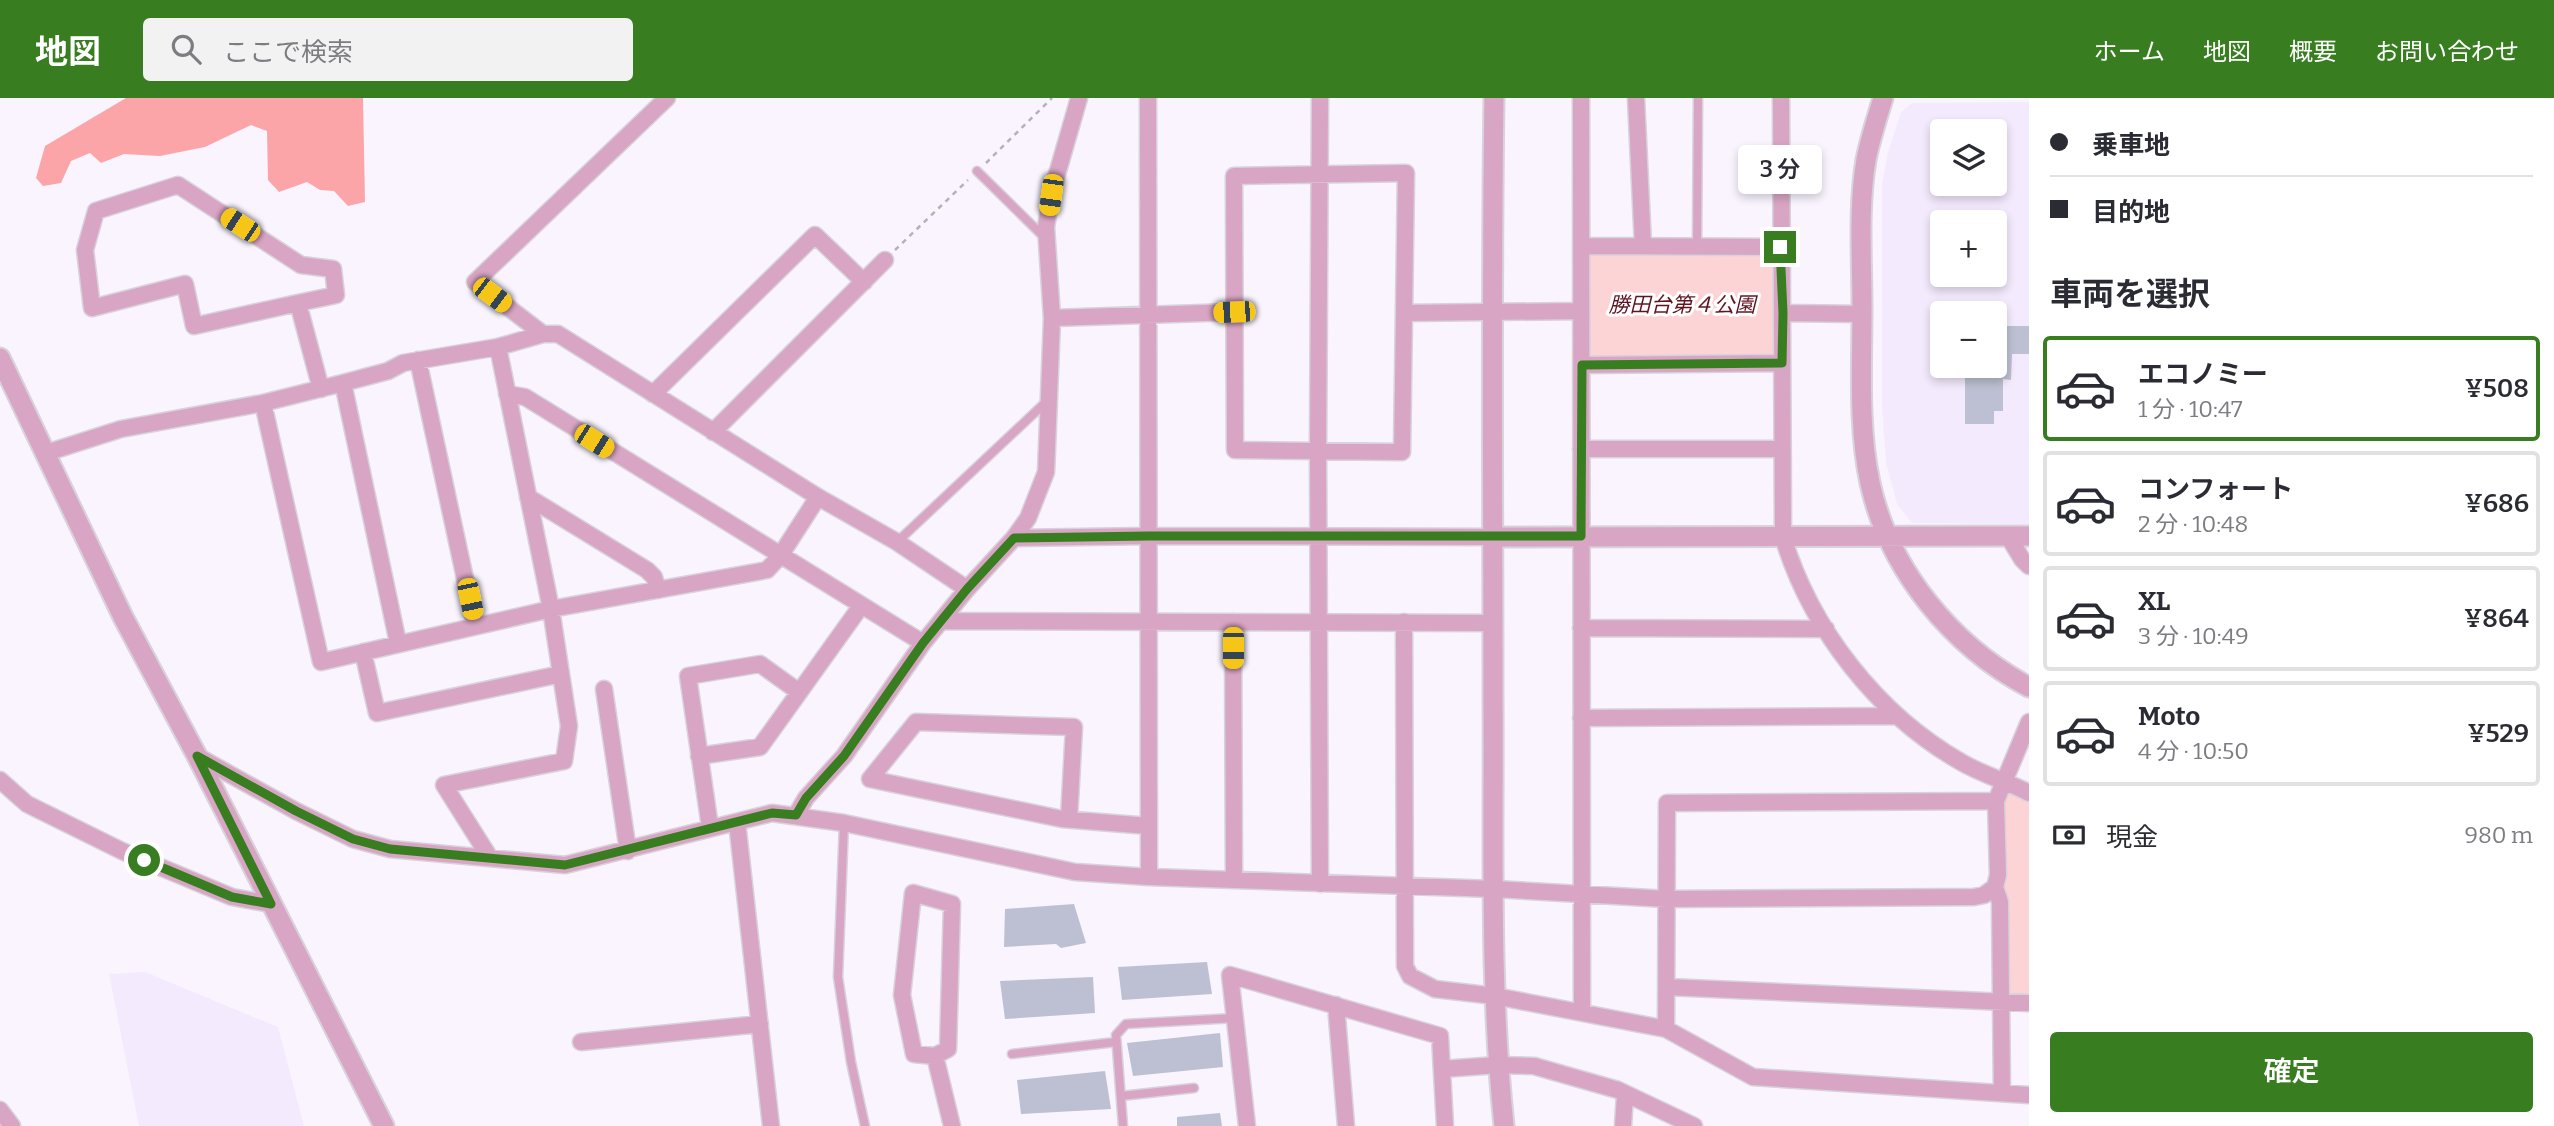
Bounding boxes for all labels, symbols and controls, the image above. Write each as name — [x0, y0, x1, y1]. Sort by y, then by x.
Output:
search box — [143, 18, 633, 81]
icon: search — [167, 30, 205, 68]
text: 地図 — [35, 32, 101, 72]
text: ここで検索 — [223, 37, 353, 68]
text: ホーム — [2094, 38, 2165, 66]
text: 地図 — [2203, 38, 2251, 66]
text: 概要 — [2289, 38, 2337, 66]
text: お問い合わせ — [2375, 38, 2519, 66]
map controls — [1930, 119, 2007, 378]
button: layers — [1930, 119, 2007, 196]
text: 乗車地 — [2092, 130, 2170, 161]
callout: 3 分 — [1738, 145, 1822, 194]
text: 3 分 — [1760, 155, 1800, 183]
car — [1038, 173, 1065, 217]
text: 目的地 — [2092, 197, 2170, 228]
car — [217, 205, 264, 245]
button: + — [1930, 210, 2007, 287]
route end — [1764, 231, 1796, 263]
car — [469, 274, 516, 316]
text: 車両を選択 — [2050, 275, 2210, 313]
park label: 勝田台第４公園 — [1609, 292, 1758, 318]
car — [1213, 301, 1256, 323]
button: − — [1930, 301, 2007, 378]
icon: car — [2054, 357, 2117, 420]
text: エコノミー — [2138, 359, 2268, 390]
text: ¥508 — [2465, 373, 2529, 404]
text: 1 分 · 10:47 — [2138, 395, 2243, 423]
car — [571, 421, 618, 461]
icon: car — [2054, 472, 2117, 535]
text: コンフォート — [2138, 474, 2293, 505]
text: ¥686 — [2464, 488, 2529, 519]
text: 2 分 · 10:48 — [2138, 510, 2248, 538]
car — [456, 576, 485, 622]
text: XL — [2138, 586, 2170, 617]
icon: car — [2054, 587, 2117, 650]
text: ¥864 — [2464, 603, 2529, 634]
text: 3 分 · 10:49 — [2138, 622, 2249, 650]
car — [1223, 627, 1244, 669]
text: Moto — [2138, 701, 2200, 732]
icon: car — [2054, 702, 2117, 765]
text: ¥529 — [2468, 718, 2529, 749]
text: 4 分 · 10:50 — [2138, 737, 2249, 765]
icon: cash — [2050, 816, 2088, 854]
text: 980 m — [2464, 821, 2533, 849]
text: 現金 — [2106, 822, 2158, 853]
route start — [128, 844, 160, 876]
button: 確定 — [2050, 1032, 2533, 1112]

